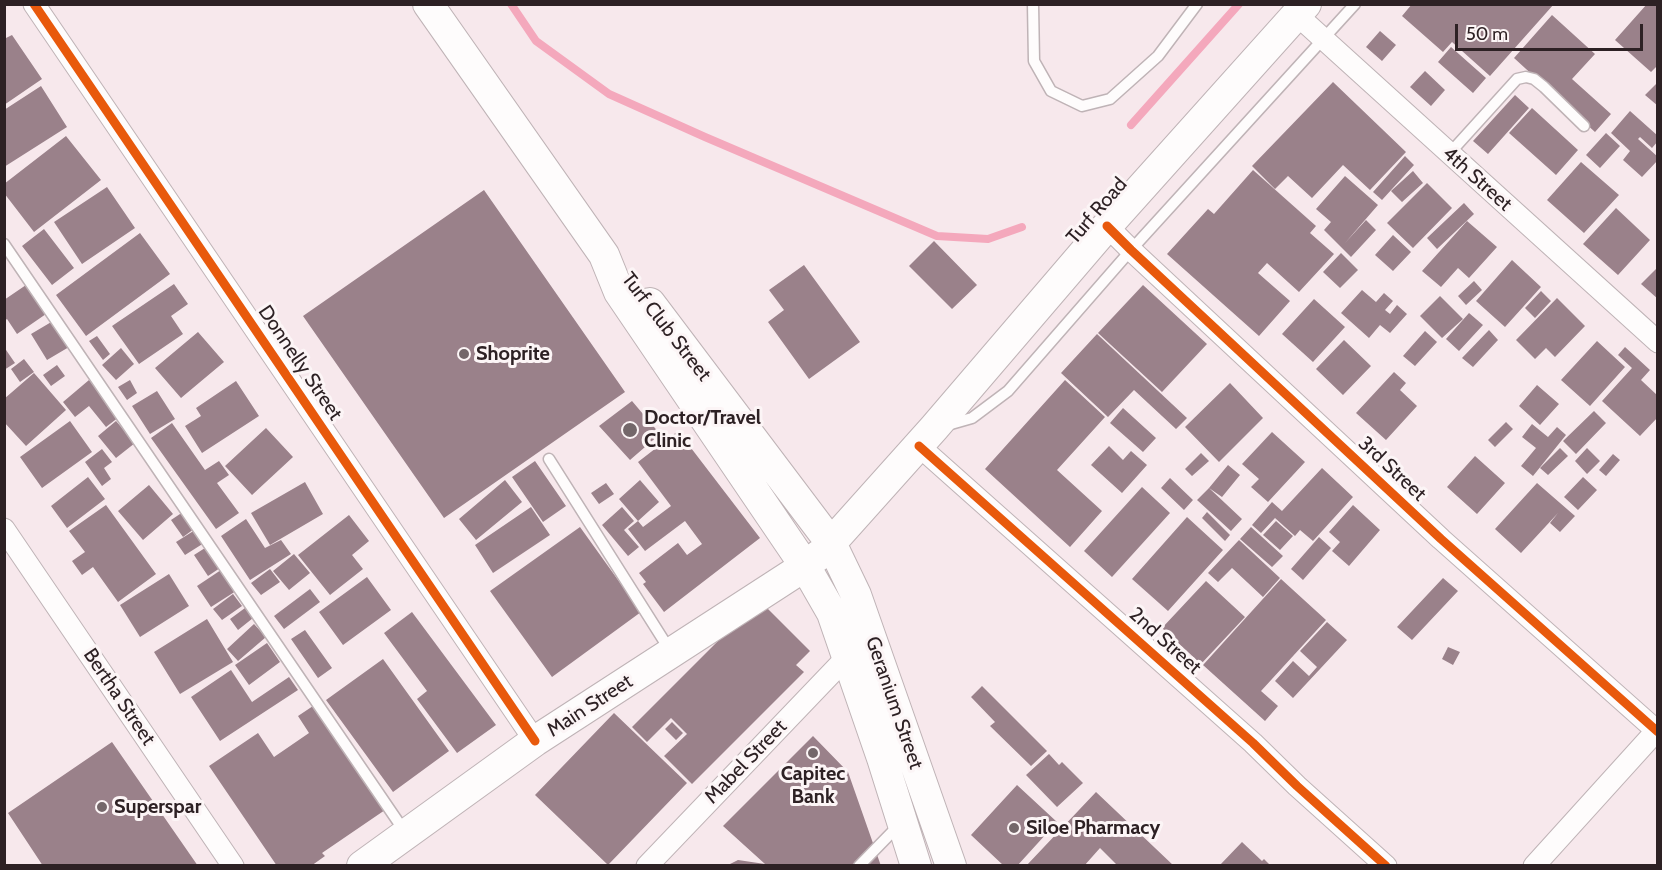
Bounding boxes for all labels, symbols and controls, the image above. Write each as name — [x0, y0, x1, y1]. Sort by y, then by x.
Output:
scale bar — [1458, 12, 1646, 50]
text: 50 m — [1466, 23, 1508, 45]
street label: 4th Street — [1437, 142, 1517, 216]
street label: Turf Road — [1062, 173, 1132, 249]
street label: Turf Club Street — [616, 268, 716, 386]
street label: Donnelly Street — [253, 301, 347, 425]
place label: Shoprite — [476, 342, 550, 366]
marker: Shoprite — [457, 347, 471, 361]
place label: Doctor/Travel Clinic — [644, 406, 761, 453]
marker: Doctor/Travel Clinic — [621, 421, 639, 439]
street label: 3rd Street — [1353, 432, 1431, 506]
street label: 2nd Street — [1124, 602, 1206, 680]
street label: Geranium Street — [860, 634, 928, 772]
street label: Bertha Street — [78, 644, 160, 750]
street label: Main Street — [543, 670, 637, 742]
street label: Mabel Street — [700, 715, 792, 809]
marker: Capitec Bank — [806, 746, 820, 760]
place label: Capitec Bank — [781, 762, 845, 809]
place label: Superspar — [114, 795, 201, 819]
marker: Superspar — [95, 800, 109, 814]
place label: Siloe Pharmacy — [1026, 816, 1160, 840]
marker: Siloe Pharmacy — [1007, 821, 1021, 835]

